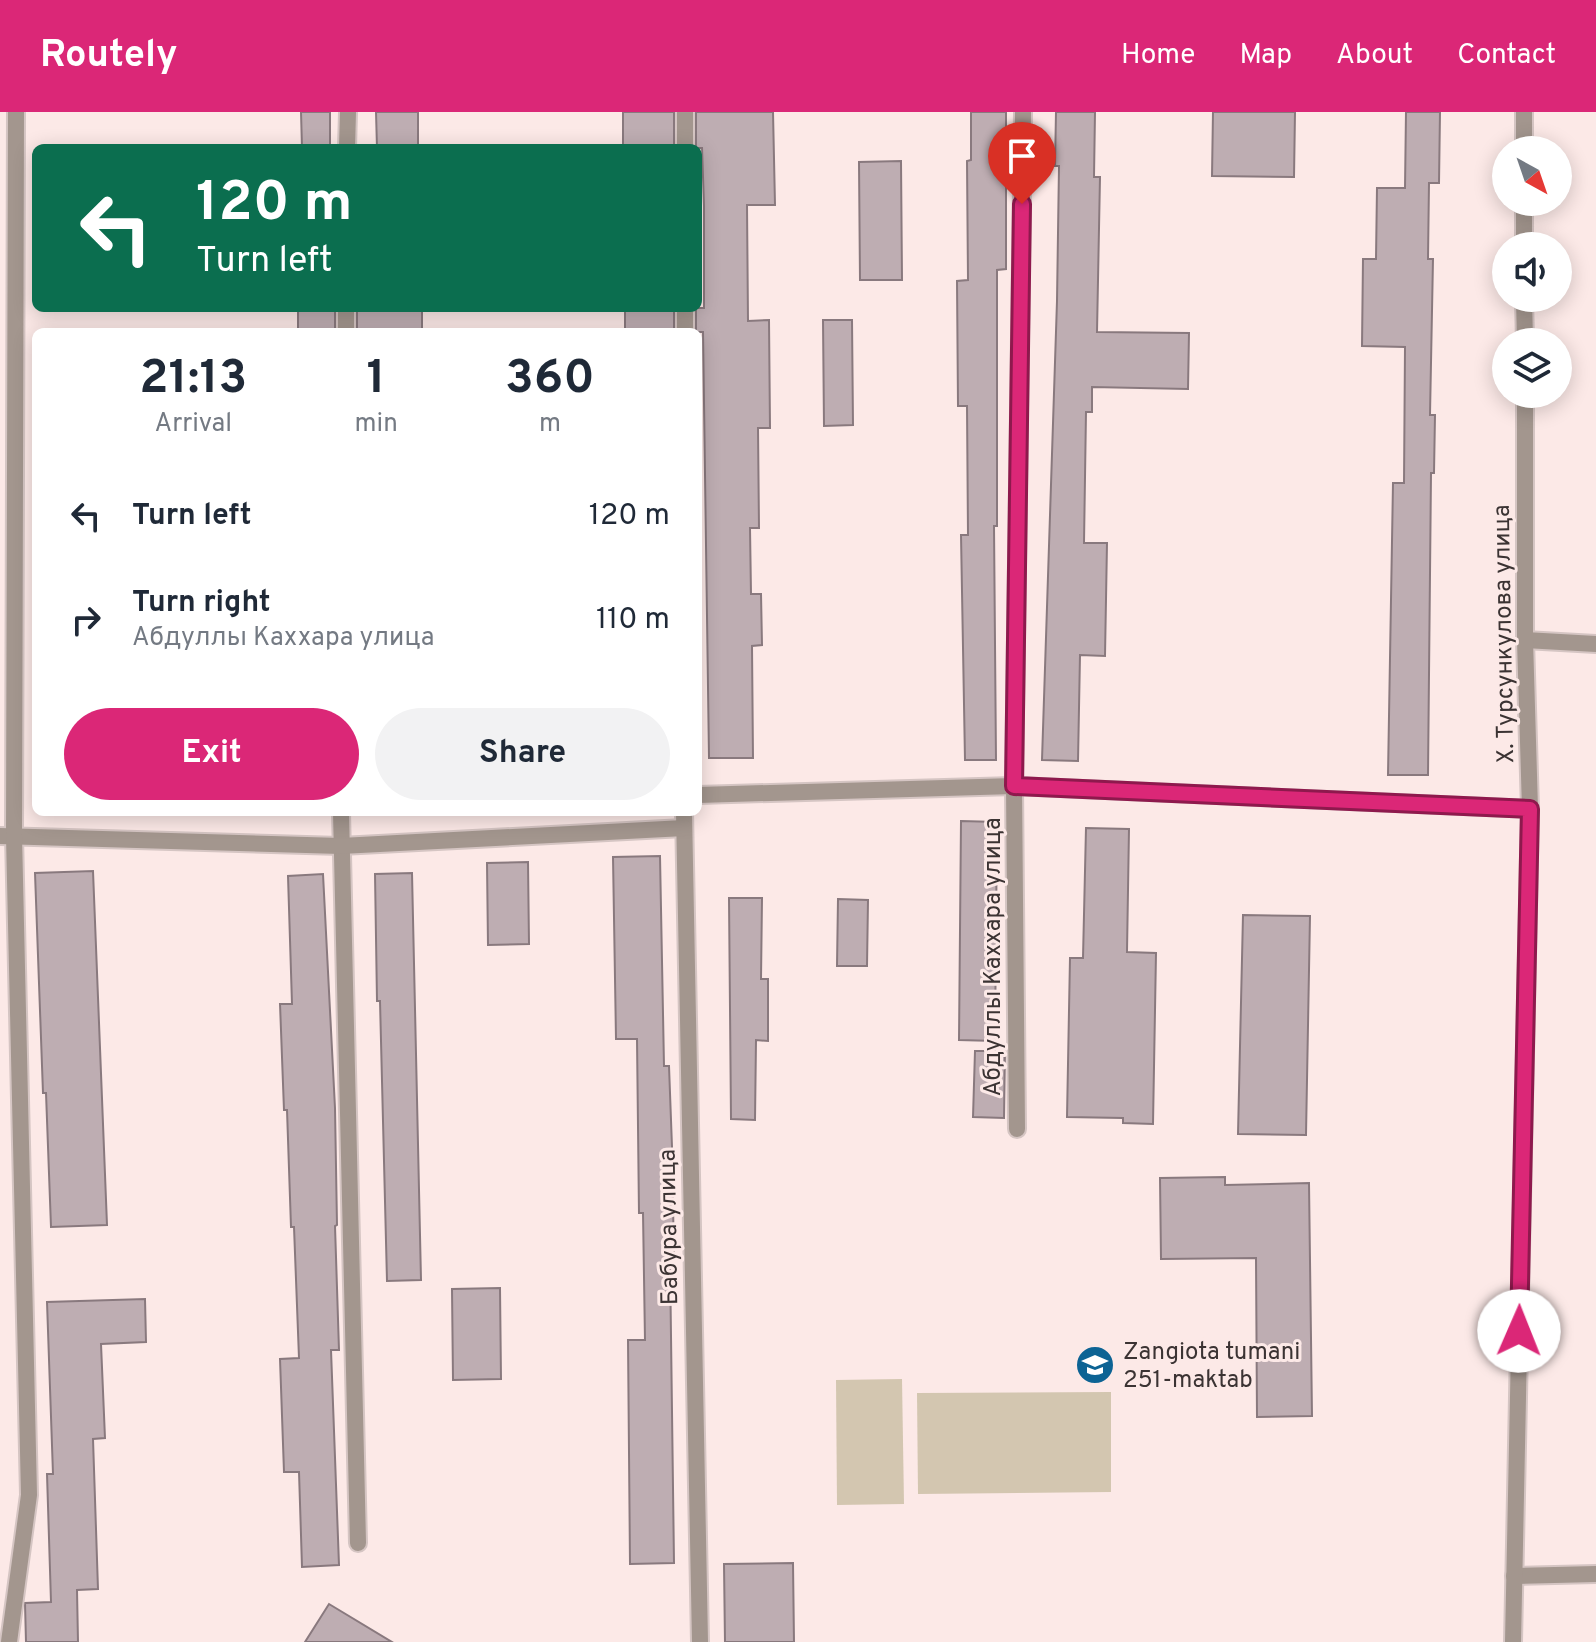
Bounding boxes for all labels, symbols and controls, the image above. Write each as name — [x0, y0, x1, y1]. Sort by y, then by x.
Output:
text: Routely — [40, 32, 178, 81]
text: Home — [1121, 38, 1195, 74]
text: Map — [1239, 38, 1292, 74]
text: About — [1336, 38, 1413, 74]
text: Contact — [1457, 38, 1556, 74]
pin — [988, 122, 1056, 204]
icon: arrive — [1000, 134, 1044, 178]
north arrow — [1492, 136, 1572, 216]
map controls — [1492, 136, 1572, 408]
text: 120 m — [196, 170, 353, 240]
icon: left — [64, 176, 168, 280]
button: sound — [1492, 232, 1572, 312]
text: Turn left — [196, 239, 333, 285]
button: layers — [1492, 328, 1572, 408]
text: 21:13 — [139, 350, 247, 410]
text: 1 — [367, 350, 386, 410]
text: 360 — [505, 350, 595, 410]
text: Arrival — [155, 408, 232, 441]
text: min — [355, 408, 398, 441]
text: m — [539, 408, 561, 441]
icon: left — [64, 494, 108, 538]
text: Turn left — [132, 498, 252, 535]
text: 120 m — [589, 498, 670, 535]
street label: Х. Турсункулова улица — [1488, 504, 1522, 764]
text: Turn right — [132, 585, 270, 622]
icon: right — [64, 598, 108, 642]
text: 110 m — [596, 602, 670, 639]
text: Абдуллы Каххара улица — [132, 622, 434, 655]
button: Exit — [64, 708, 359, 800]
button: Share — [375, 708, 670, 800]
street label: Абдуллы Каххара улица — [979, 817, 1009, 1097]
street label: Бабура улица — [654, 1149, 686, 1305]
position arrow — [1477, 1289, 1561, 1373]
place label: Zangiota tumani 251-maktab — [1123, 1338, 1300, 1396]
school or university icon: Zangiota tumani 251-maktab — [1074, 1344, 1116, 1386]

